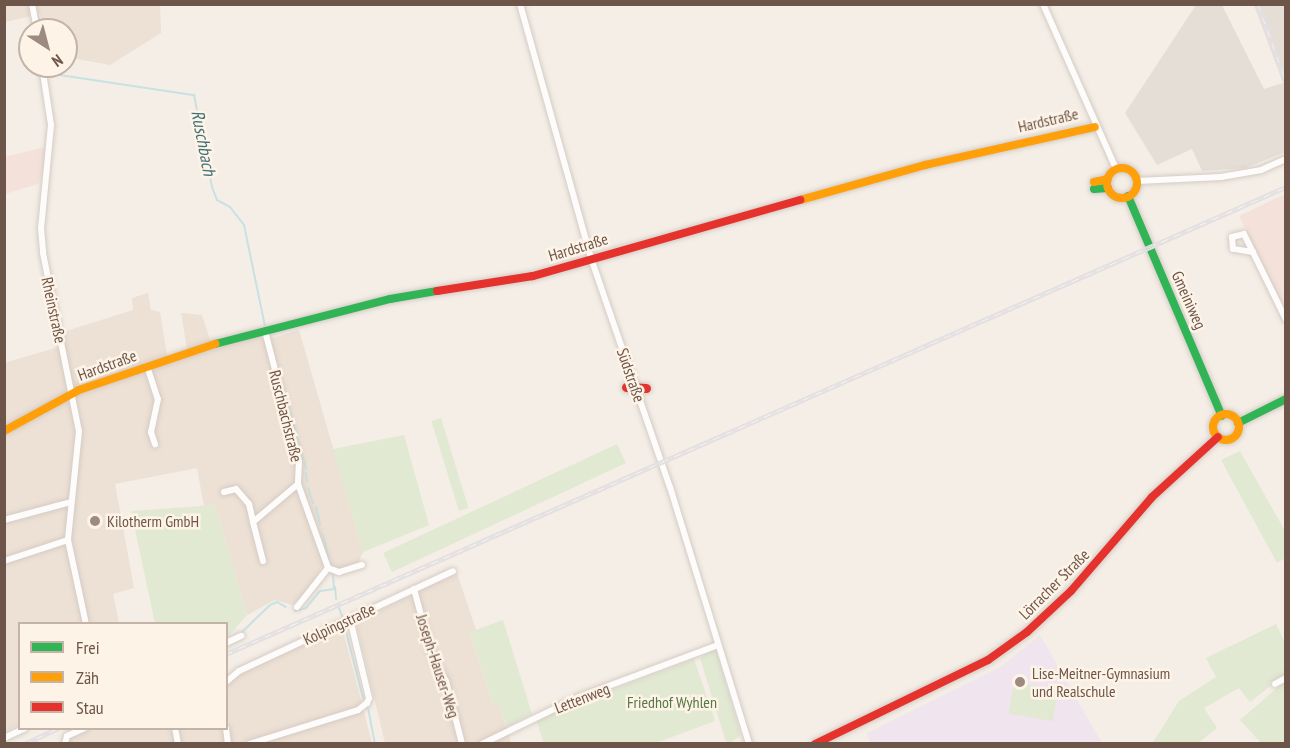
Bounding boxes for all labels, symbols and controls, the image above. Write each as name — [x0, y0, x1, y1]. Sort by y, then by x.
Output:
north arrow — [18, 18, 78, 78]
text: N — [48, 50, 67, 72]
street label: Hardstraße — [1016, 104, 1080, 136]
water label: Ruschbach — [186, 108, 220, 178]
street label: Hardstraße — [546, 229, 610, 265]
street label: Gmeiniweg — [1168, 268, 1210, 332]
street label: Rheinstraße — [38, 275, 70, 345]
street label: Hardstraße — [75, 345, 139, 385]
street label: Südstraße — [613, 346, 649, 404]
street label: Ruschbachstraße — [265, 368, 307, 464]
place label: Kilotherm GmbH — [107, 511, 199, 531]
marker: Kilotherm GmbH — [88, 514, 102, 528]
street label: Lörracher Straße — [1015, 545, 1093, 623]
street label: Kolpingstraße — [300, 599, 378, 649]
street label: Joseph-Hauser-Weg — [412, 612, 464, 720]
legend — [18, 622, 228, 730]
text: Frei — [76, 636, 100, 659]
place label: Lise-Meitner-Gymnasium und Realschule — [1032, 663, 1170, 701]
text: Zäh — [76, 666, 99, 689]
marker: Lise-Meitner-Gymnasium und Realschule — [1013, 675, 1027, 689]
street label: Lettenweg — [552, 679, 612, 717]
park label: Friedhof Wyhlen — [627, 692, 717, 712]
text: Stau — [76, 696, 104, 719]

